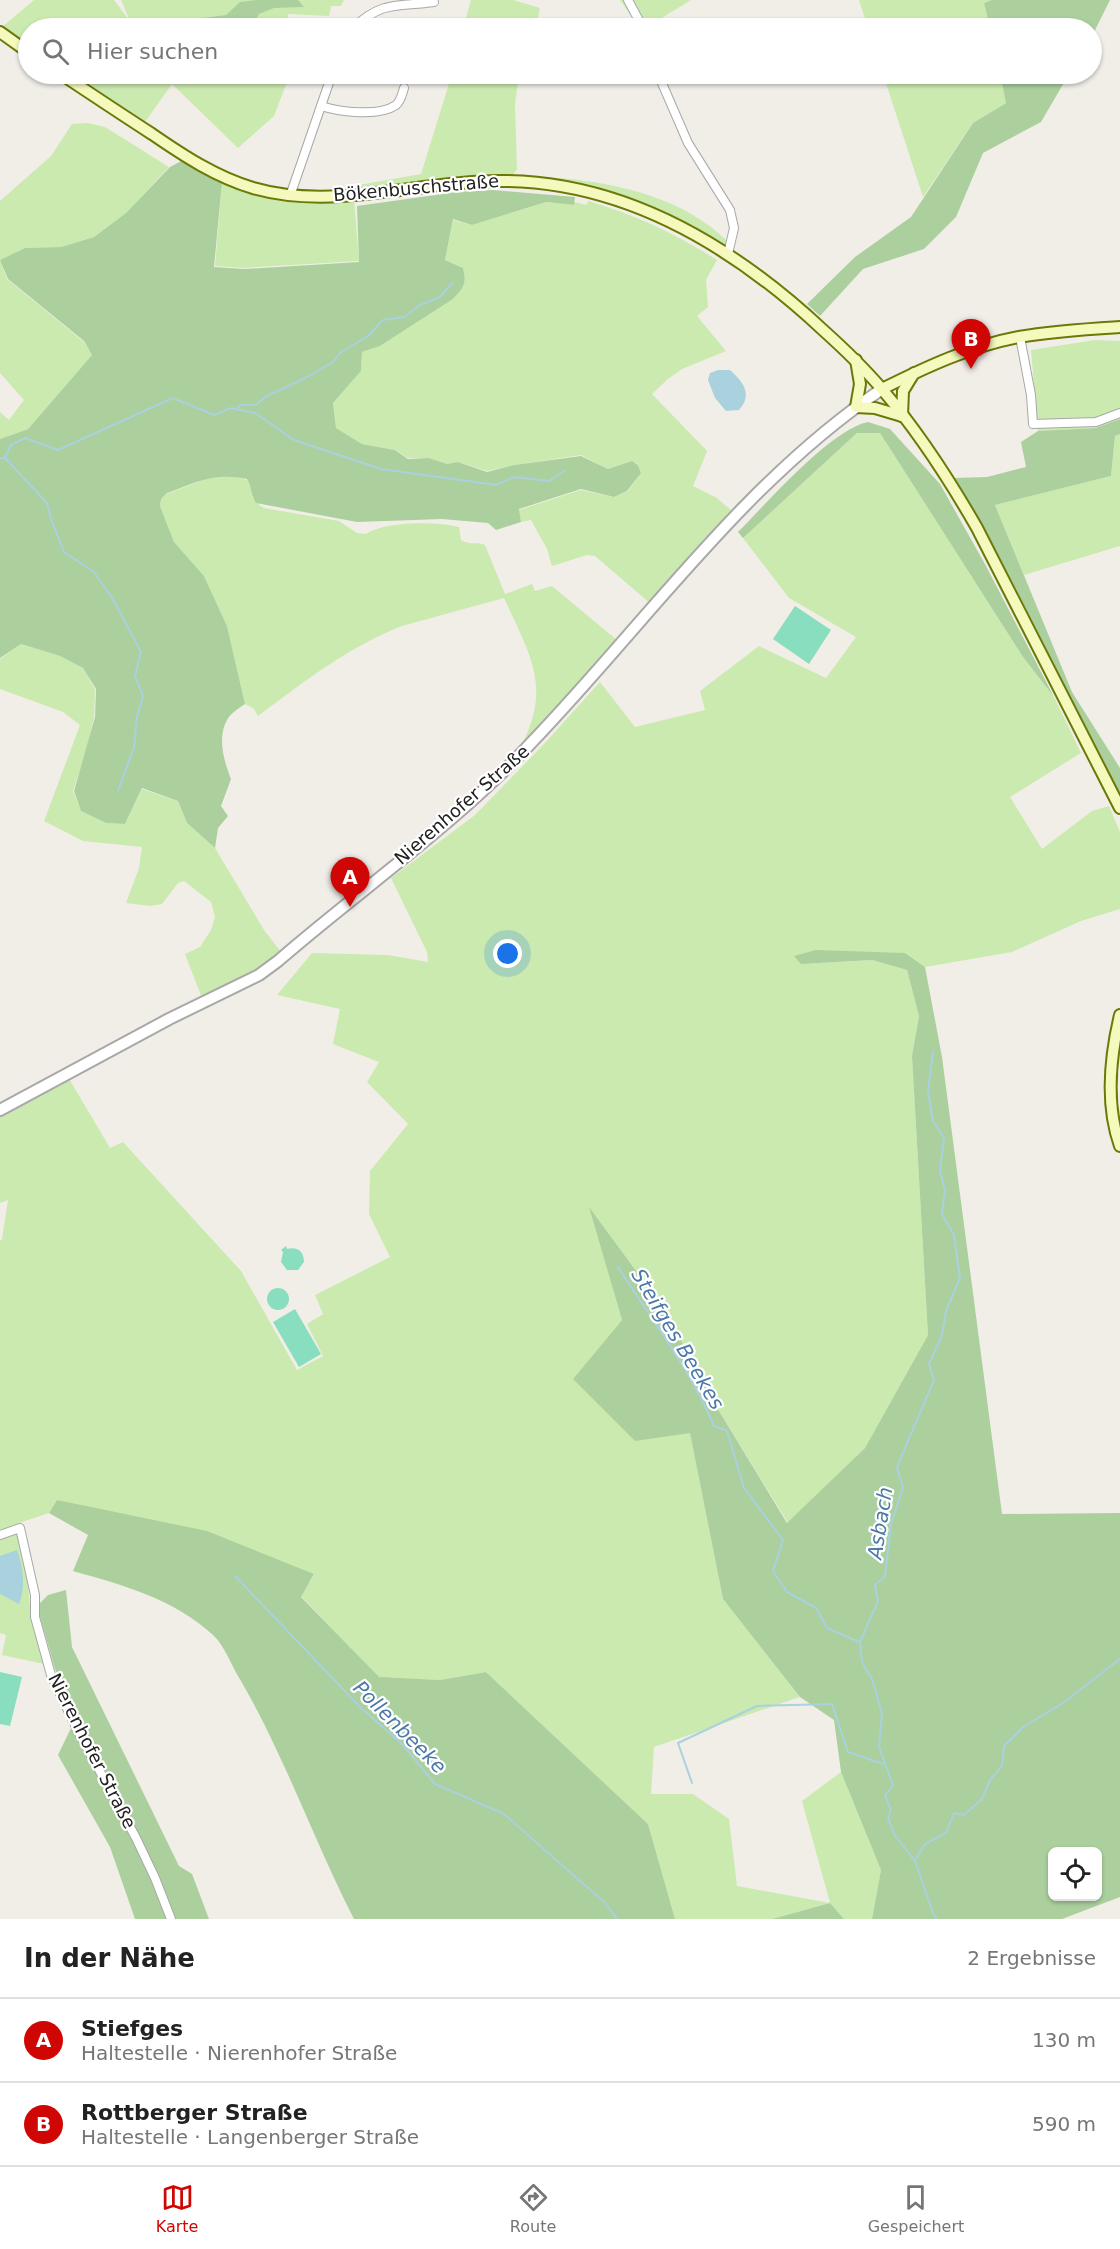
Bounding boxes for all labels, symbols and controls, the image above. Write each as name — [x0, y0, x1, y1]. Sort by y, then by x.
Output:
search box — [18, 18, 1102, 84]
icon: search — [39, 35, 72, 68]
text: Hier suchen — [87, 39, 218, 64]
street label: Bökenbuschstraße — [332, 170, 500, 205]
pin: B — [952, 320, 990, 369]
street label: Nierenhofer Straße — [390, 741, 533, 869]
pin: A — [330, 858, 370, 907]
your location — [493, 939, 522, 968]
water label: Steifges Beekes — [627, 1264, 729, 1414]
water label: Asbach — [862, 1485, 898, 1563]
street label: Nierenhofer Straße — [44, 1670, 141, 1832]
water label: Pollenbeeke — [349, 1676, 451, 1778]
map controls — [1048, 1847, 1102, 1901]
button: locate — [1048, 1847, 1102, 1901]
text: In der Nähe — [24, 1943, 195, 1973]
text: 2 Ergebnisse — [967, 1946, 1096, 1970]
text: Stiefges — [81, 2016, 183, 2041]
text: A — [36, 2028, 51, 2052]
text: 130 m — [1032, 2028, 1096, 2052]
text: Haltestelle · Nierenhofer Straße — [81, 2041, 397, 2065]
text: Rottberger Straße — [81, 2100, 308, 2125]
text: B — [36, 2112, 51, 2136]
text: 590 m — [1032, 2112, 1096, 2136]
text: Haltestelle · Langenberger Straße — [81, 2125, 419, 2149]
tab: Karte — [156, 2181, 198, 2236]
tab: Route — [510, 2181, 556, 2236]
tab: Gespeichert — [868, 2181, 964, 2236]

